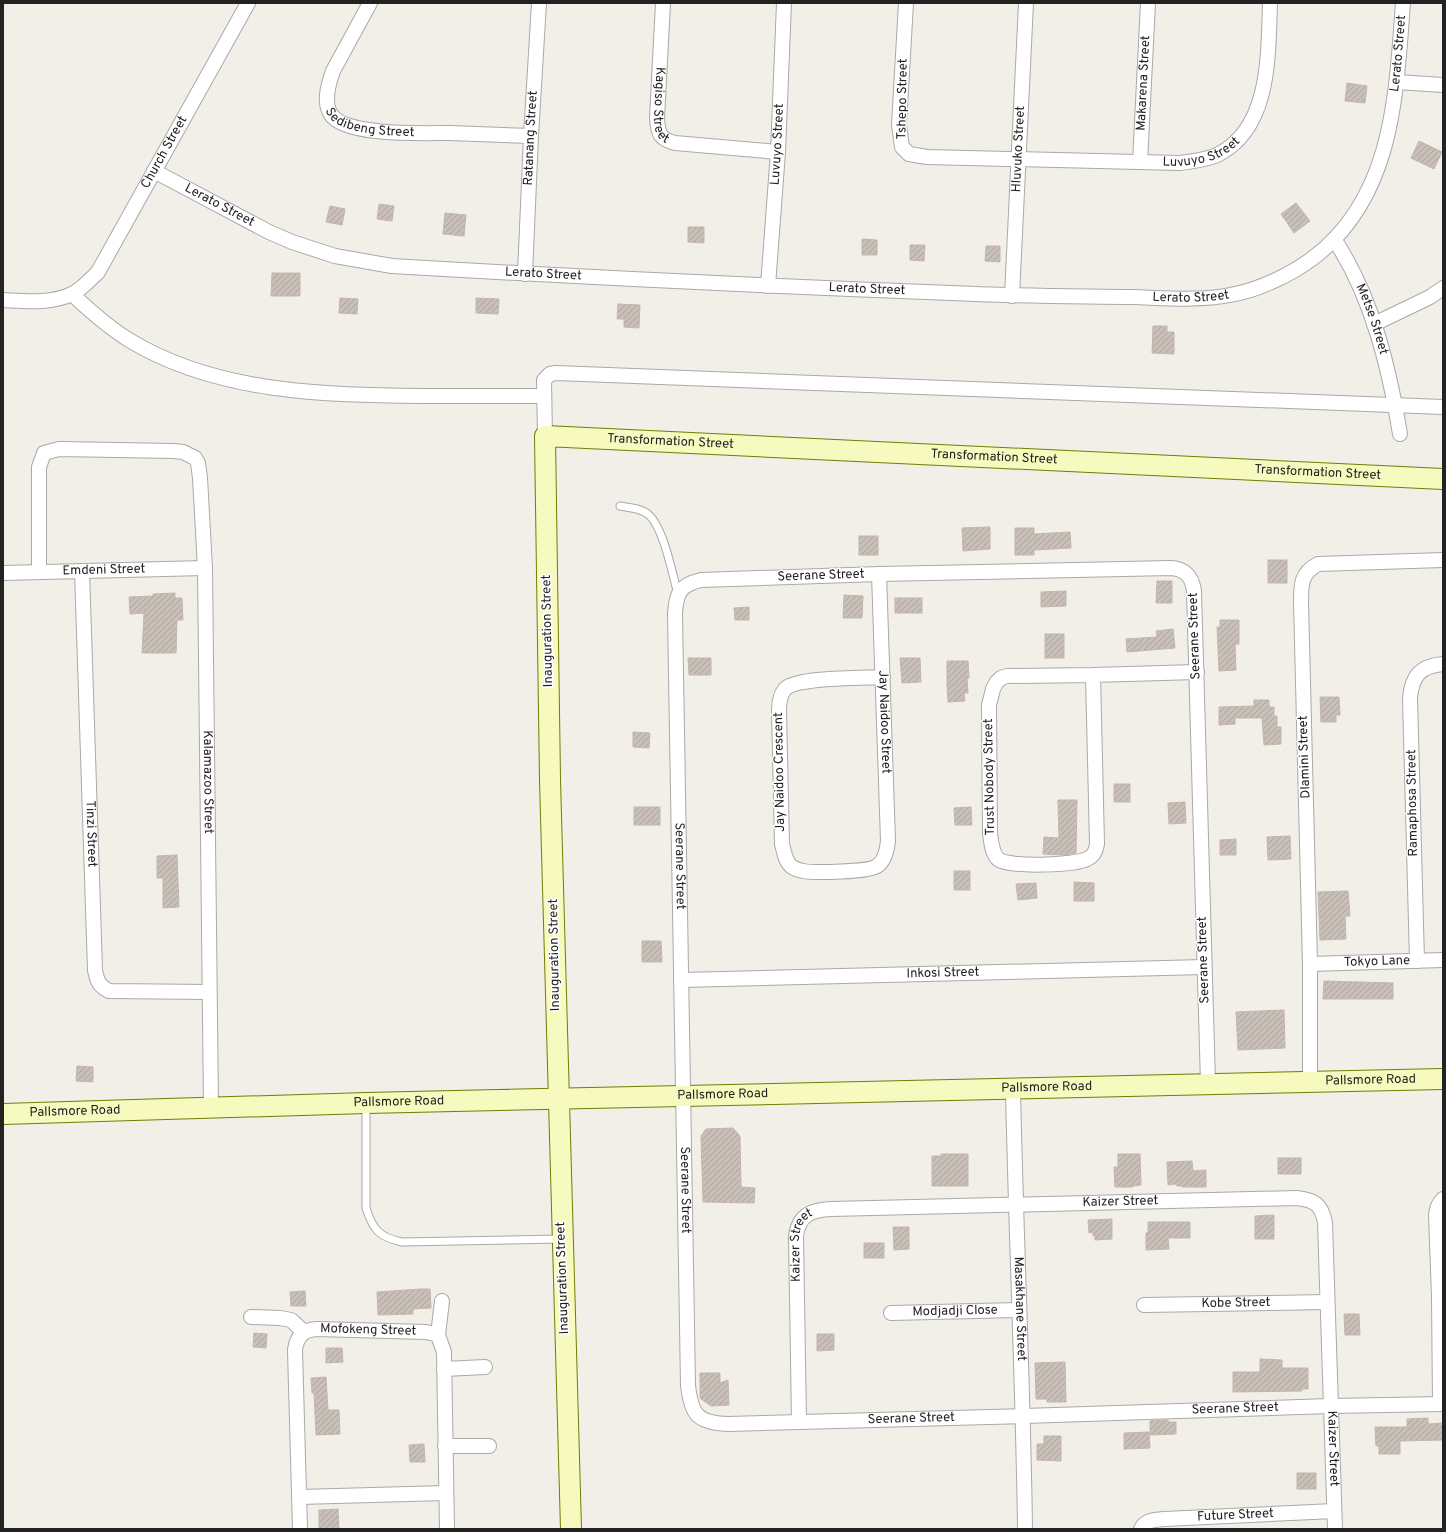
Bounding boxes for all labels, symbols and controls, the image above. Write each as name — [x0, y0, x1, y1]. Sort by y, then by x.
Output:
street label: Lerato Street — [1387, 15, 1410, 93]
street label: Makarena Street — [1134, 35, 1154, 131]
street label: Tshepo Street — [894, 58, 912, 140]
street label: Kagiso Street — [649, 66, 672, 148]
street label: Ratanang Street — [521, 90, 542, 186]
street label: Luvuyo Street — [768, 103, 788, 186]
street label: Sedibeng Street — [321, 105, 415, 141]
street label: Hluvuko Street — [1009, 105, 1029, 193]
street label: Church Street — [138, 113, 191, 192]
street label: Luvuyo Street — [1162, 134, 1244, 171]
street label: Lerato Street — [182, 181, 257, 231]
street label: Lerato Street — [505, 264, 582, 285]
street label: Lerato Street — [828, 280, 906, 299]
street label: Metse Street — [1352, 281, 1391, 357]
street label: Lerato Street — [1152, 287, 1231, 307]
street label: Transformation Street — [607, 431, 734, 453]
street label: Transformation Street — [930, 446, 1058, 469]
street label: Transformation Street — [1254, 462, 1382, 484]
street label: Emdeni Street — [62, 561, 146, 580]
street label: Seerane Street — [777, 566, 865, 586]
street label: Inauguration Street — [539, 574, 557, 687]
street label: Seerane Street — [1185, 592, 1205, 680]
street label: Jay Naidoo Street — [874, 670, 894, 774]
street label: Jay Naidoo Crescent — [771, 712, 789, 832]
street label: Dlamini Street — [1296, 715, 1314, 799]
street label: Trust Nobody Street — [981, 718, 999, 836]
street label: Kalamazoo Street — [199, 730, 216, 834]
street label: Ramaphosa Street — [1404, 749, 1422, 857]
street label: Tinzi Street — [81, 800, 100, 868]
street label: Seerane Street — [671, 822, 688, 910]
street label: Inauguration Street — [546, 898, 564, 1011]
street label: Seerane Street — [1194, 916, 1214, 1004]
street label: Tokyo Lane — [1344, 953, 1410, 971]
street label: Inkosi Street — [906, 965, 980, 982]
street label: Pallsmore Road — [1325, 1072, 1416, 1090]
street label: Pallsmore Road — [1001, 1079, 1092, 1097]
street label: Pallsmore Road — [677, 1086, 768, 1104]
street label: Pallsmore Road — [353, 1093, 445, 1111]
street label: Pallsmore Road — [29, 1102, 121, 1121]
street label: Seerane Street — [676, 1146, 693, 1234]
street label: Kaizer Street — [1082, 1193, 1159, 1211]
street label: Kaizer Street — [788, 1205, 816, 1282]
street label: Inauguration Street — [553, 1221, 573, 1335]
street label: Masakhane Street — [1010, 1256, 1029, 1361]
street label: Kobe Street — [1201, 1295, 1271, 1312]
street label: Modjadji Close — [912, 1303, 998, 1320]
street label: Mofokeng Street — [320, 1321, 417, 1340]
street label: Seerane Street — [1191, 1400, 1279, 1419]
street label: Seerane Street — [868, 1410, 955, 1428]
street label: Kaizer Street — [1323, 1410, 1342, 1487]
street label: Future Street — [1197, 1506, 1274, 1525]

